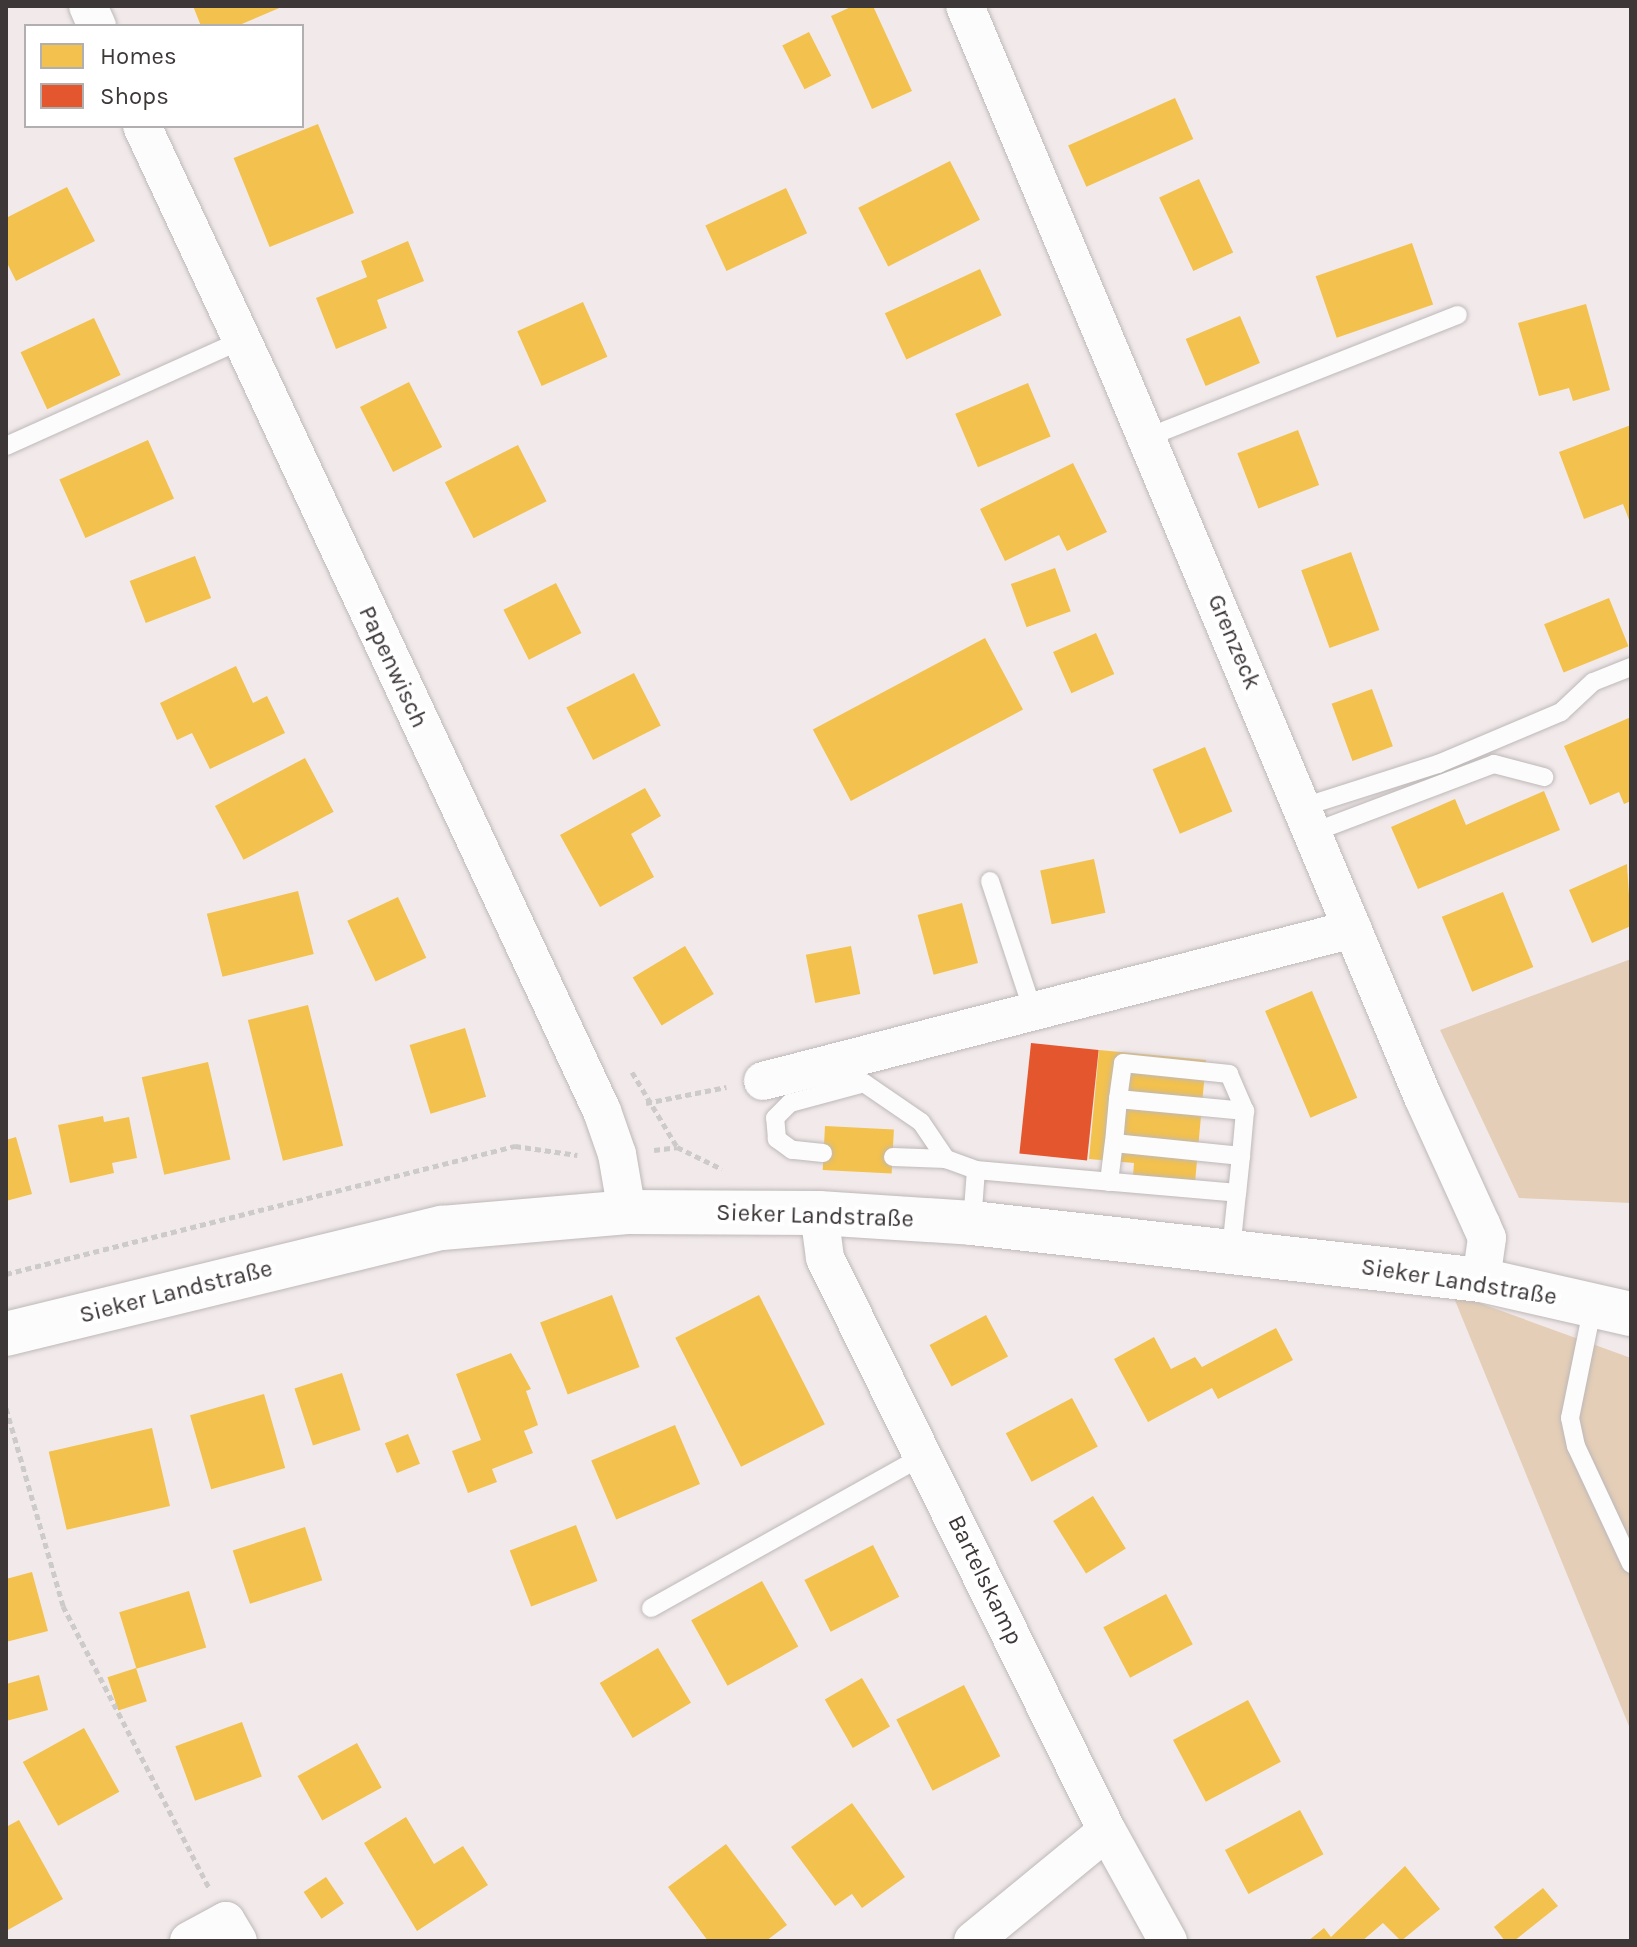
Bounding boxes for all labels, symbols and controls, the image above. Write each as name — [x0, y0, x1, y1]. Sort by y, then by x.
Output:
legend — [24, 24, 304, 128]
text: Homes — [100, 42, 177, 70]
text: Shops — [100, 82, 169, 110]
street label: Grenzeck — [1201, 590, 1267, 694]
street label: Papenwisch — [352, 601, 434, 733]
street label: Sieker Landstraße — [716, 1198, 914, 1234]
street label: Sieker Landstraße — [1359, 1252, 1559, 1312]
street label: Sieker Landstraße — [76, 1254, 276, 1330]
street label: Bartelskamp — [941, 1510, 1029, 1650]

